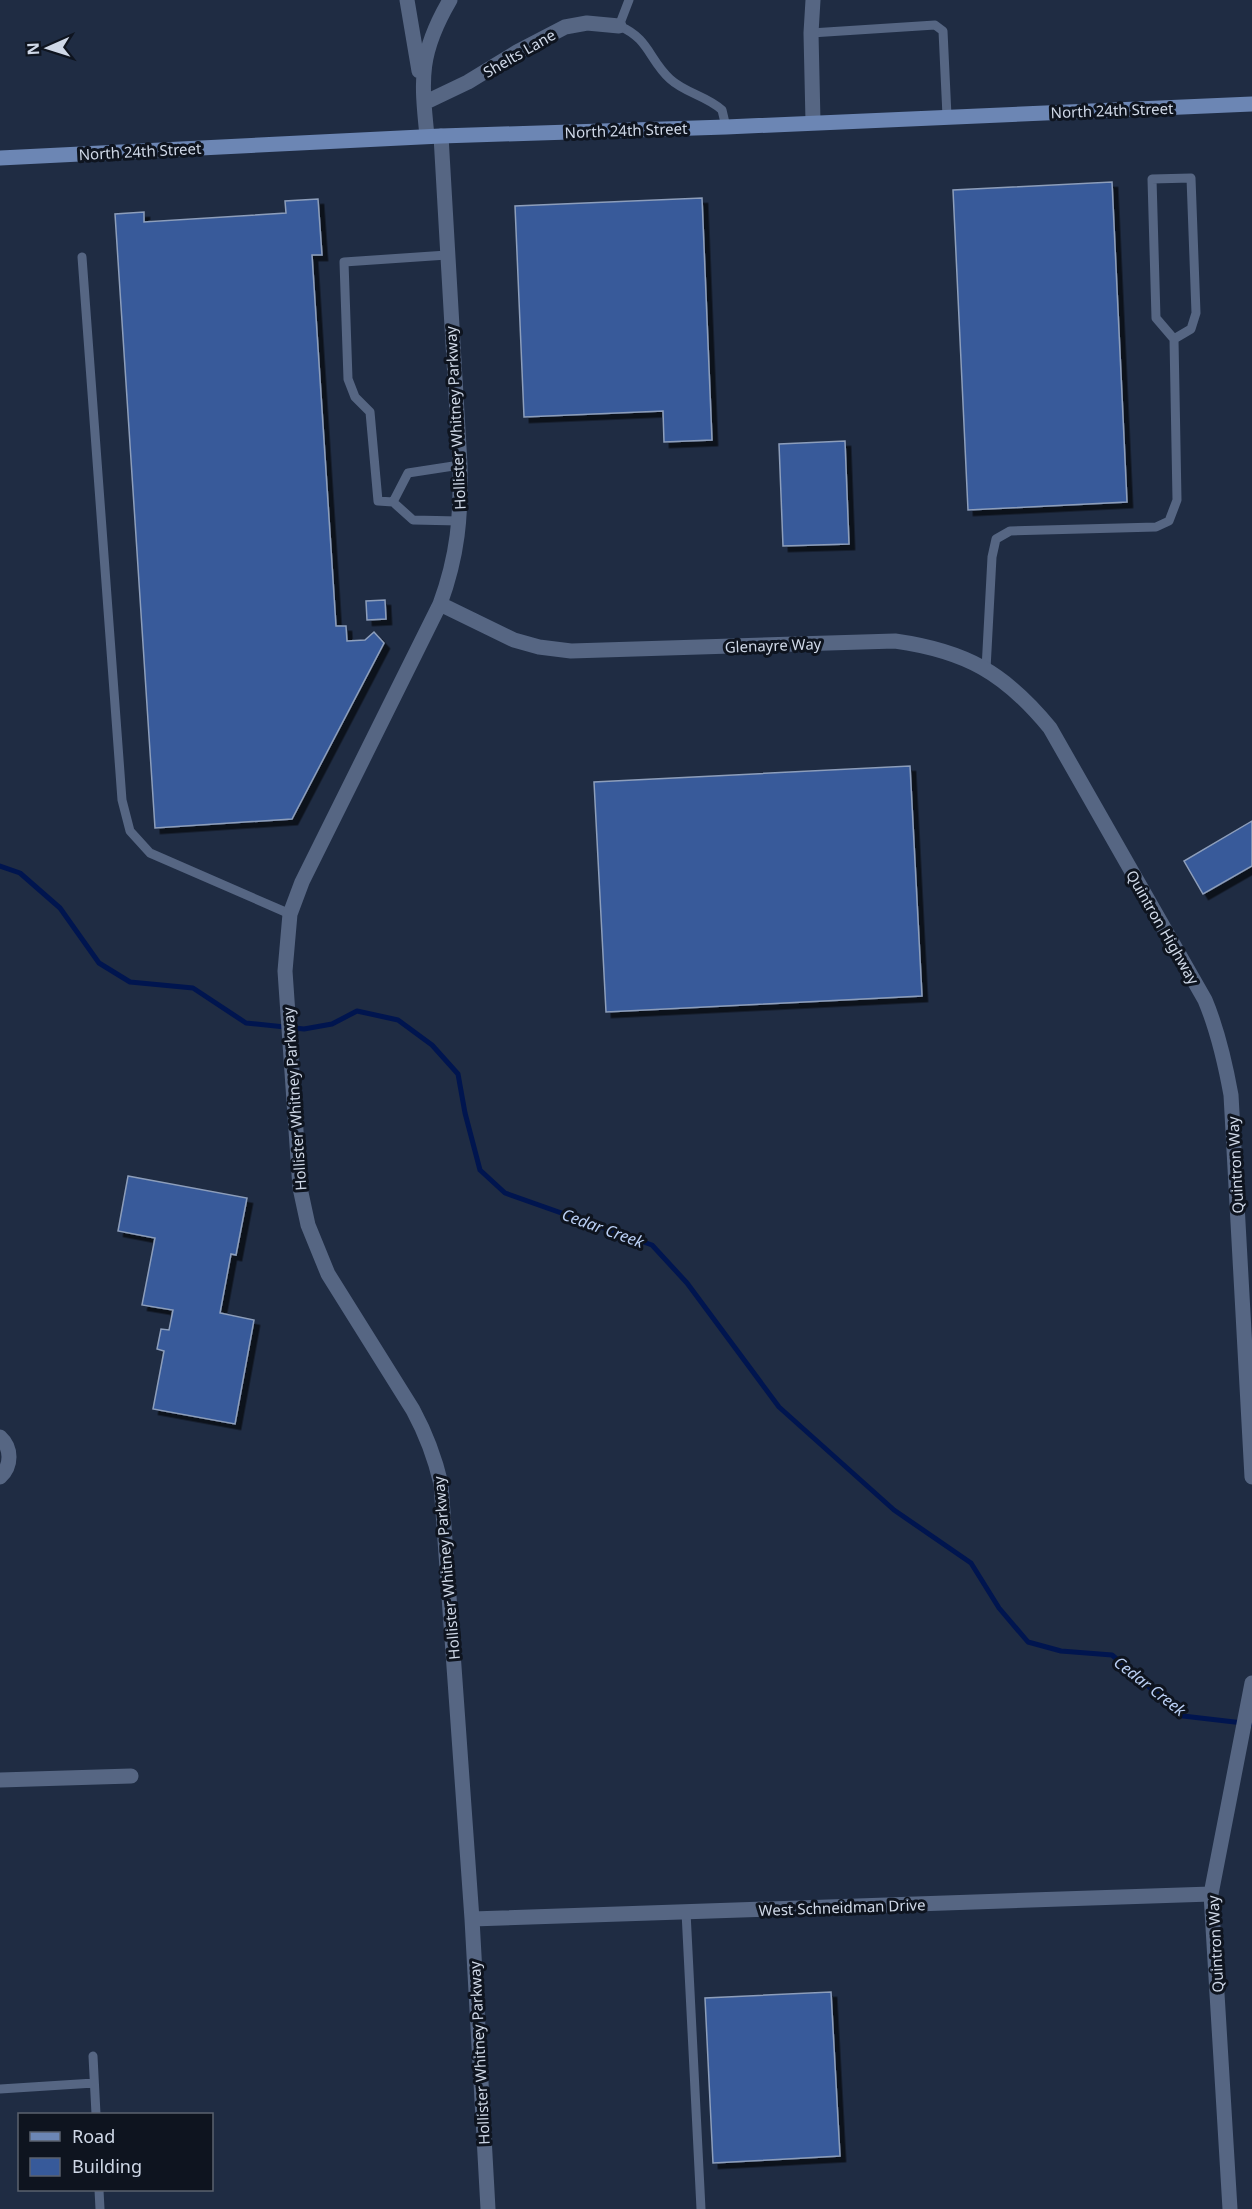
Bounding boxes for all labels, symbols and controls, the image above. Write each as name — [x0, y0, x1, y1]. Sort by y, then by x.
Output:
north arrow — [18, 18, 78, 78]
street label: Shelts Lane — [479, 24, 559, 82]
text: N — [22, 42, 44, 56]
street label: North 24th Street — [1050, 98, 1174, 122]
street label: North 24th Street — [564, 118, 688, 142]
street label: North 24th Street — [78, 138, 202, 164]
street label: Hollister Whitney Parkway — [440, 325, 470, 510]
street label: Glenayre Way — [724, 633, 822, 657]
street label: Quintron Highway — [1122, 866, 1204, 988]
street label: Hollister Whitney Parkway — [278, 1006, 310, 1191]
street label: Quintron Way — [1222, 1116, 1248, 1214]
water label: Cedar Creek — [559, 1203, 648, 1253]
street label: Hollister Whitney Parkway — [428, 1475, 464, 1661]
water label: Cedar Creek — [1110, 1651, 1191, 1722]
street label: West Schneidman Drive — [758, 1894, 926, 1920]
street label: Quintron Way — [1202, 1895, 1228, 1993]
street label: Hollister Whitney Parkway — [464, 1960, 494, 2145]
legend — [18, 2113, 213, 2191]
text: Road — [72, 2124, 115, 2148]
text: Building — [72, 2154, 142, 2178]

